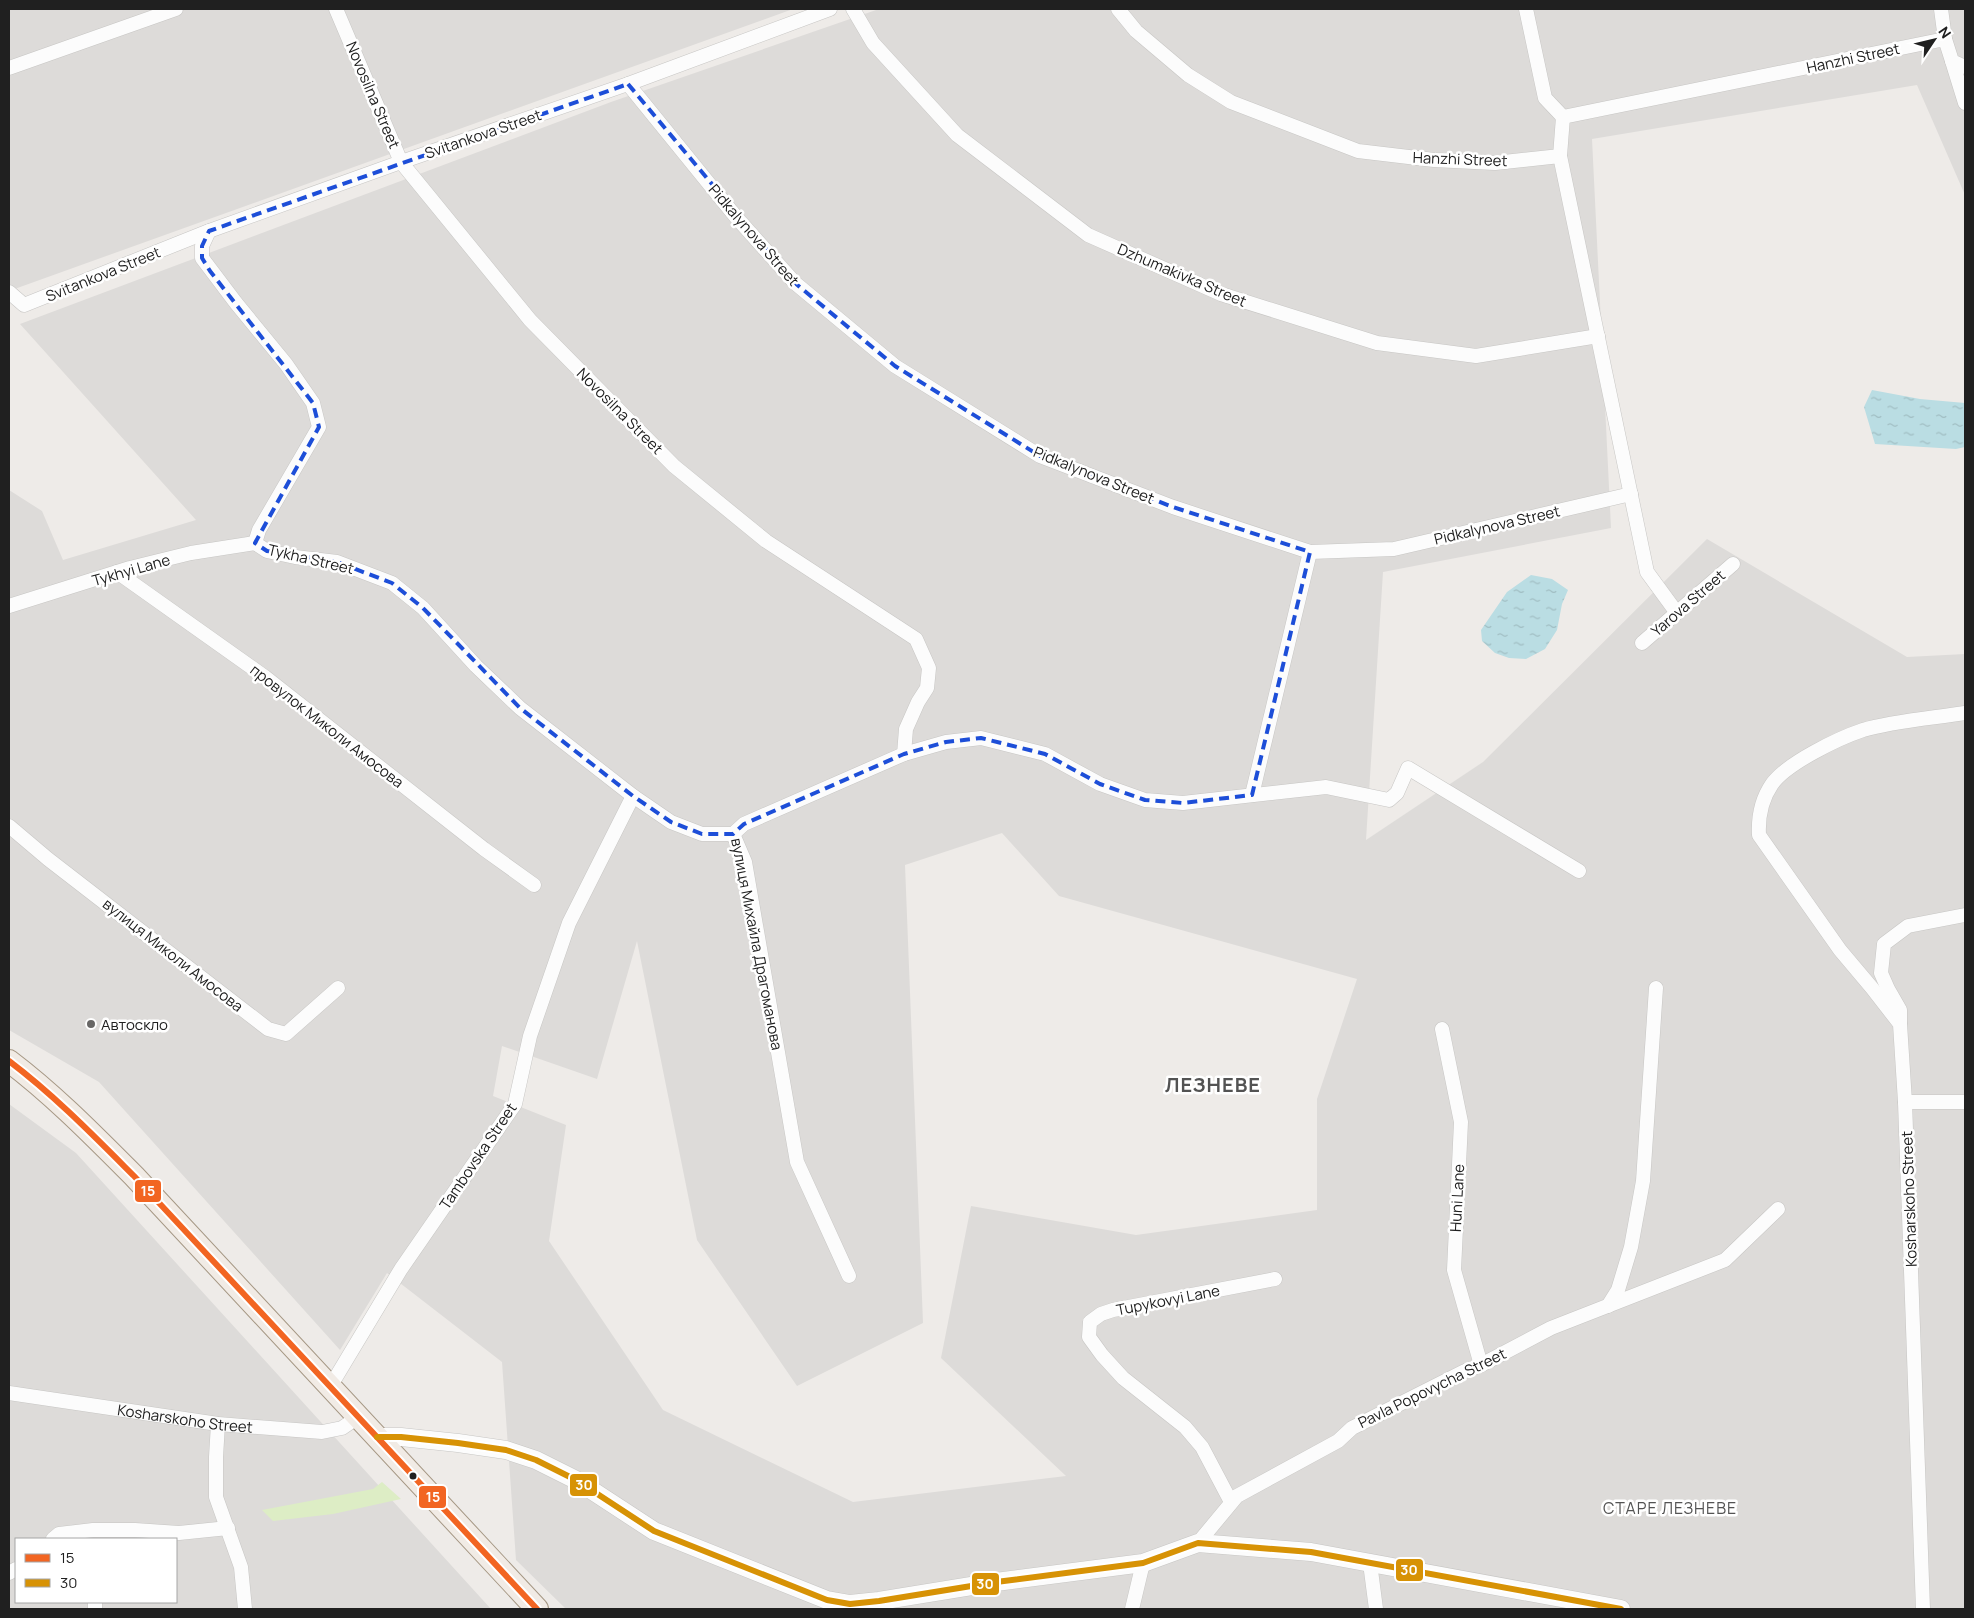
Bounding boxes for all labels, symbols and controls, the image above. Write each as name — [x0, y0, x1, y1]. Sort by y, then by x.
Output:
north arrow — [1909, 15, 1959, 65]
text: N — [1934, 23, 1956, 42]
street label: Novosilna Street — [341, 38, 405, 152]
street label: Hanzhi Street — [1804, 38, 1902, 78]
street label: Svitankova Street — [422, 104, 544, 164]
street label: Hanzhi Street — [1412, 147, 1508, 171]
street label: Pidkalynova Street — [704, 180, 804, 290]
street label: Dzhumakivka Street — [1114, 238, 1250, 312]
street label: Svitankova Street — [42, 241, 164, 307]
street label: Novosilna Street — [572, 363, 668, 459]
street label: Pidkalynova Street — [1030, 441, 1158, 509]
street label: Pidkalynova Street — [1432, 500, 1562, 550]
street label: Tykha Street — [266, 539, 356, 579]
street label: Tykhyi Lane — [90, 549, 173, 591]
street label: Yarova Street — [1646, 565, 1730, 641]
street label: провулок Миколи Амосова — [246, 659, 408, 793]
street label: вулиця Михайла Драгоманова — [726, 836, 788, 1052]
street label: вулиця Миколи Амосова — [98, 894, 248, 1016]
place label: Автоскло — [101, 1014, 168, 1035]
marker: Автоскло — [85, 1018, 97, 1030]
district label: ЛЕЗНЕВЕ — [1165, 1071, 1261, 1098]
street label: Tambovska Street — [435, 1099, 521, 1213]
street label: Kosharskoho Street — [1896, 1131, 1922, 1267]
street label: Huni Lane — [1445, 1163, 1469, 1233]
line badge: 15 — [134, 1179, 162, 1203]
text: 15 — [141, 1181, 155, 1200]
street label: Tupykovyi Lane — [1114, 1280, 1222, 1320]
street label: Pavla Popovycha Street — [1354, 1343, 1510, 1433]
street label: Kosharskoho Street — [116, 1399, 254, 1437]
unlabelled marker — [408, 1471, 418, 1481]
line badge: 30 — [569, 1473, 598, 1497]
text: 30 — [575, 1475, 593, 1494]
line badge: 15 — [418, 1485, 447, 1509]
text: 15 — [426, 1487, 440, 1506]
district label: СТАРЕ ЛЕЗНЕВЕ — [1603, 1497, 1737, 1519]
legend — [15, 1538, 178, 1603]
text: 15 — [60, 1547, 75, 1568]
line badge: 30 — [1395, 1558, 1424, 1582]
text: 30 — [1400, 1560, 1418, 1579]
text: 30 — [60, 1572, 77, 1593]
line badge: 30 — [971, 1572, 1000, 1596]
text: 30 — [976, 1574, 994, 1593]

